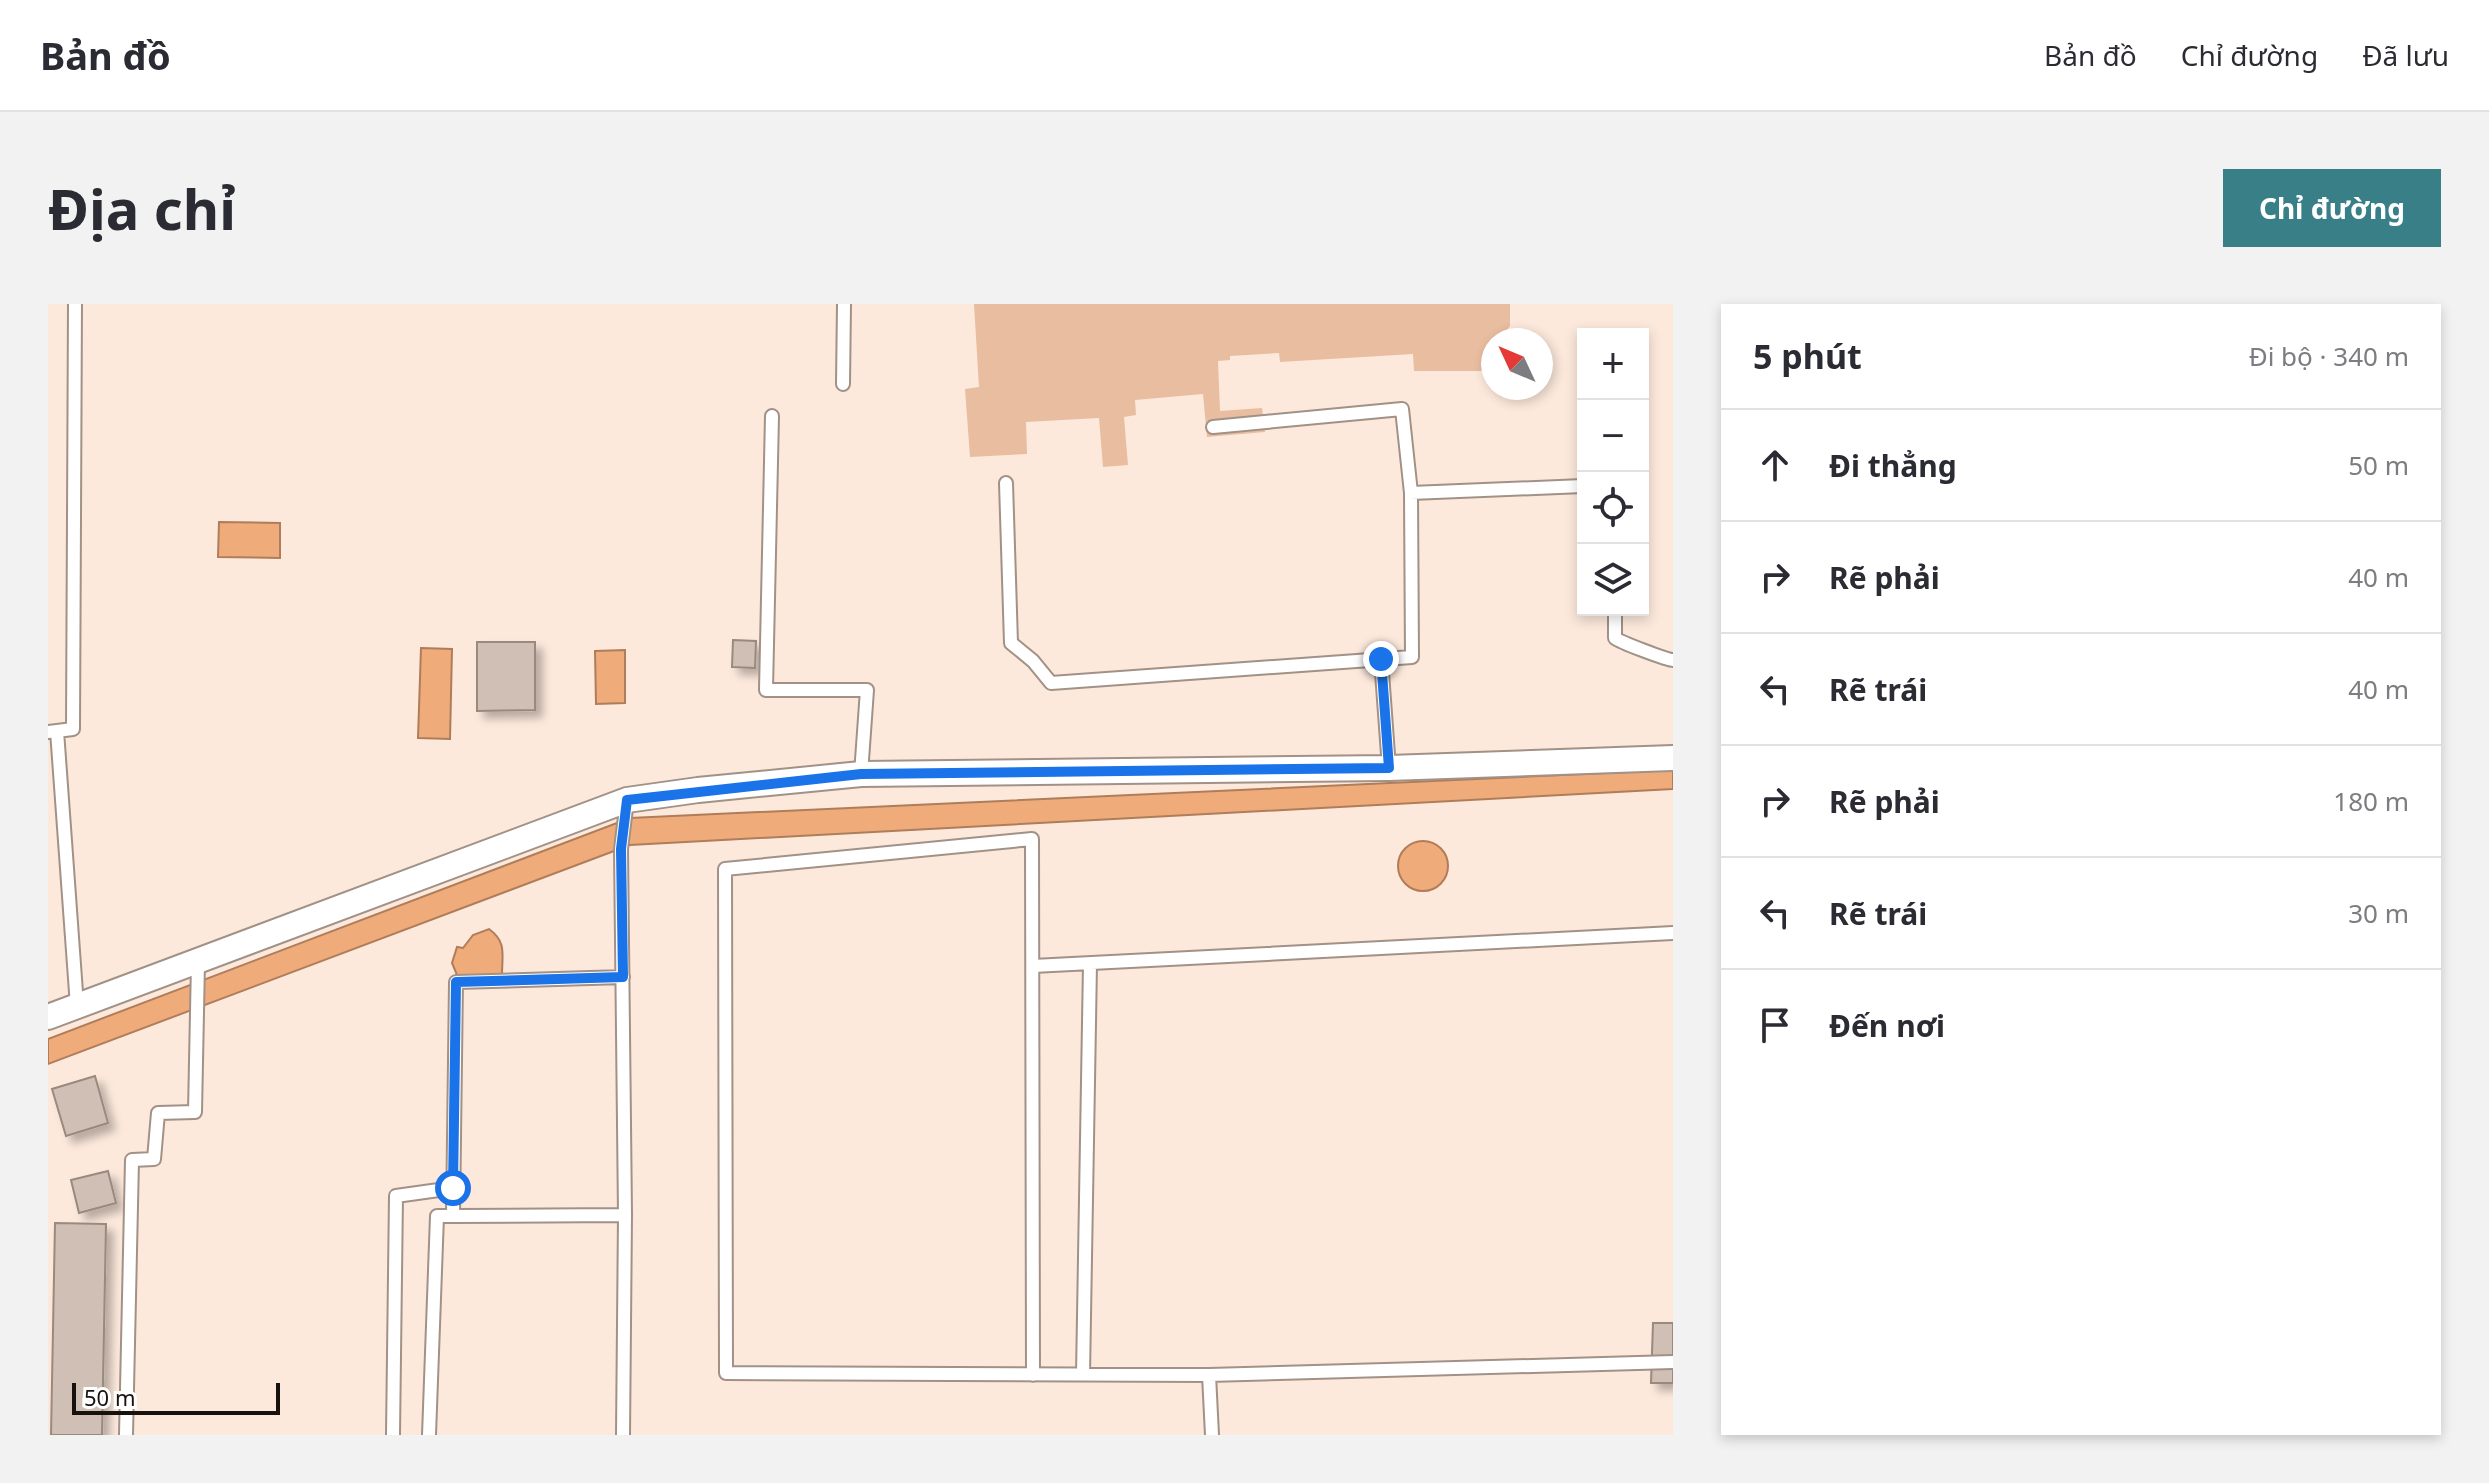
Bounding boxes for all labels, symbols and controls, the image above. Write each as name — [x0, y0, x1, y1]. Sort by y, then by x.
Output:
text: Bản đồ — [40, 29, 171, 81]
text: Bản đồ — [2044, 36, 2137, 74]
text: Chỉ đường — [2181, 36, 2318, 74]
text: Đã lưu — [2362, 36, 2449, 74]
button: Chỉ đường — [2223, 169, 2441, 247]
text: Địa chỉ — [48, 170, 236, 246]
north arrow — [1481, 328, 1553, 400]
map controls — [1577, 328, 1649, 616]
button: + — [1577, 328, 1649, 400]
text: 5 phút — [1753, 333, 1862, 379]
text: Đi bộ · 340 m — [2249, 338, 2409, 374]
button: − — [1577, 400, 1649, 472]
icon: ahead — [1753, 443, 1797, 487]
text: Đi thẳng — [1829, 445, 1957, 486]
text: 50 m — [2348, 447, 2409, 483]
button: locate — [1577, 472, 1649, 544]
button: layers — [1577, 544, 1649, 616]
icon: right — [1753, 555, 1797, 599]
text: Rẽ phải — [1829, 557, 1940, 598]
text: 40 m — [2348, 559, 2409, 595]
route end — [1363, 641, 1399, 677]
icon: left — [1753, 667, 1797, 711]
text: Rẽ trái — [1829, 669, 1927, 710]
text: 40 m — [2348, 671, 2409, 707]
icon: right — [1753, 779, 1797, 823]
text: Rẽ phải — [1829, 781, 1940, 822]
text: 180 m — [2333, 783, 2409, 819]
icon: left — [1753, 891, 1797, 935]
text: Rẽ trái — [1829, 893, 1927, 934]
text: 30 m — [2348, 895, 2409, 931]
icon: arrive — [1753, 1003, 1797, 1047]
text: Đến nơi — [1829, 1005, 1945, 1046]
route start — [435, 1170, 471, 1206]
scale bar — [72, 1379, 280, 1415]
text: 50 m — [84, 1382, 135, 1412]

